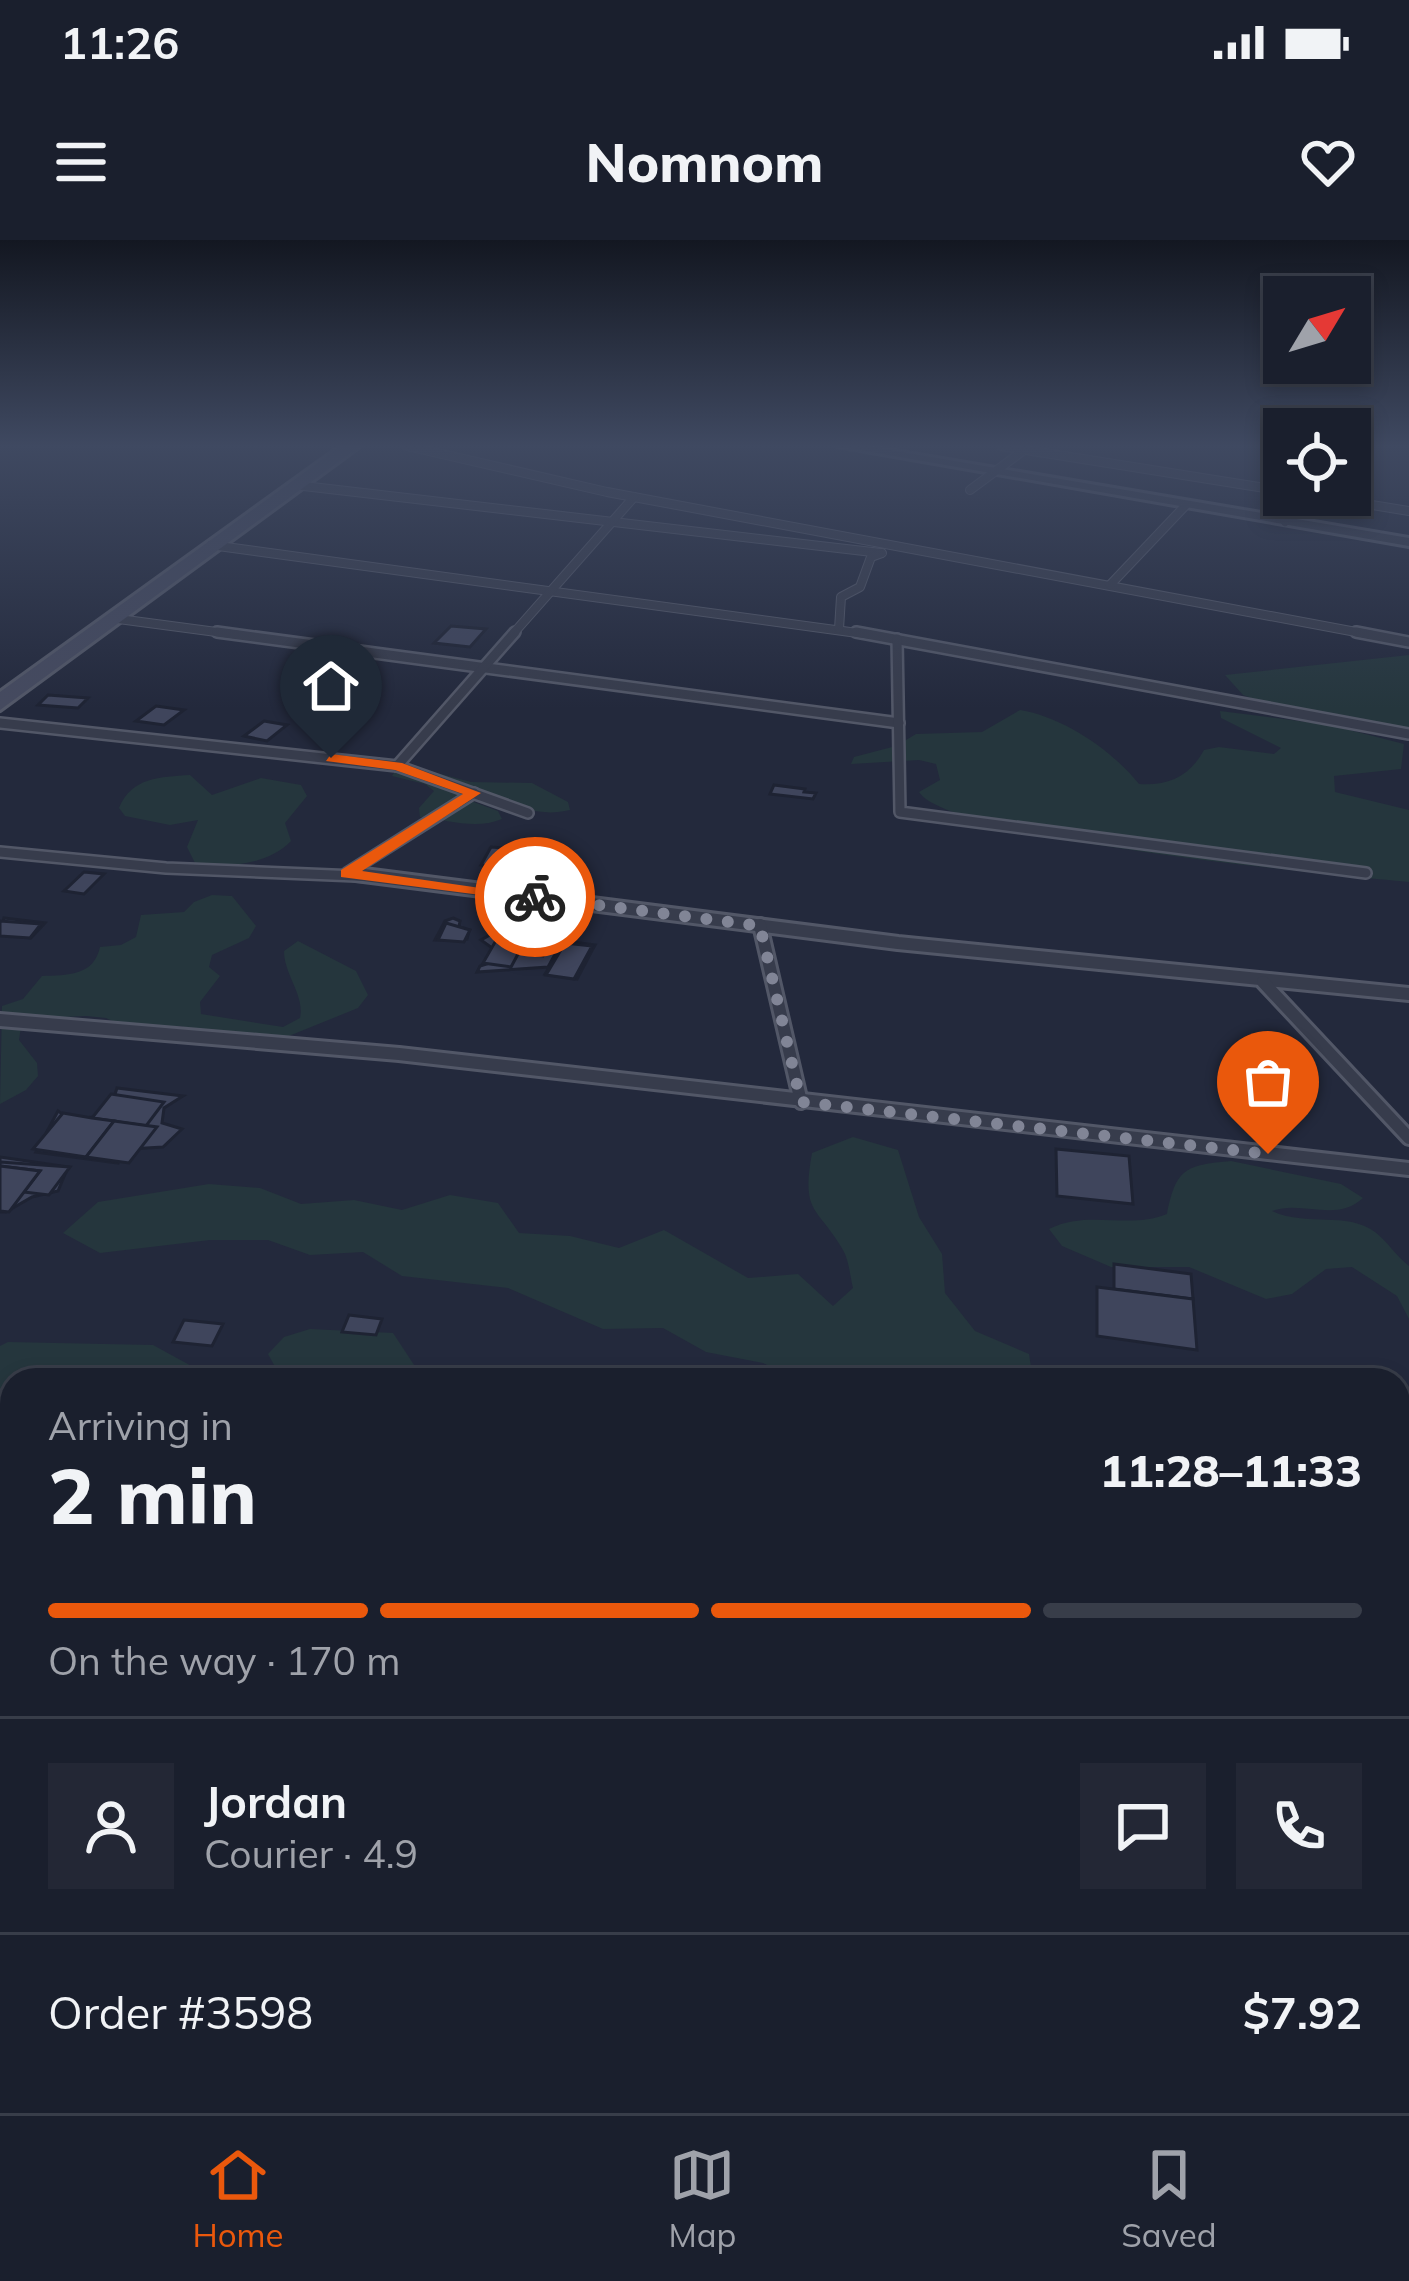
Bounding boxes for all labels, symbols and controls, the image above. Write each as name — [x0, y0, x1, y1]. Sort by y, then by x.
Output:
text: 11:26 — [60, 14, 179, 70]
text: Nomnom — [586, 128, 823, 196]
icon: menu — [48, 129, 114, 195]
icon: heart — [1295, 129, 1361, 195]
north arrow — [1263, 276, 1371, 384]
map controls — [1263, 276, 1371, 516]
button: locate — [1263, 408, 1371, 516]
pin — [280, 635, 382, 758]
icon: home — [298, 653, 364, 719]
courier — [475, 837, 595, 957]
icon: bike — [502, 864, 568, 930]
pin — [1217, 1031, 1319, 1154]
icon: bag — [1235, 1049, 1301, 1115]
text: Arriving in — [48, 1401, 233, 1450]
text: 11:28–11:33 — [1100, 1442, 1362, 1498]
text: 2 min — [48, 1446, 257, 1544]
text: On the way · 170 m — [48, 1636, 400, 1685]
button: person — [48, 1763, 174, 1889]
button: chat — [1080, 1763, 1206, 1889]
button: phone — [1236, 1763, 1362, 1889]
text: Jordan — [204, 1773, 347, 1829]
text: Courier · 4.9 — [204, 1829, 418, 1878]
text: Order #3598 — [48, 1984, 313, 2040]
text: $7.92 — [1243, 1984, 1362, 2040]
tab: Home — [192, 2142, 284, 2255]
tab: Map — [668, 2142, 736, 2255]
tab: Saved — [1121, 2142, 1217, 2255]

